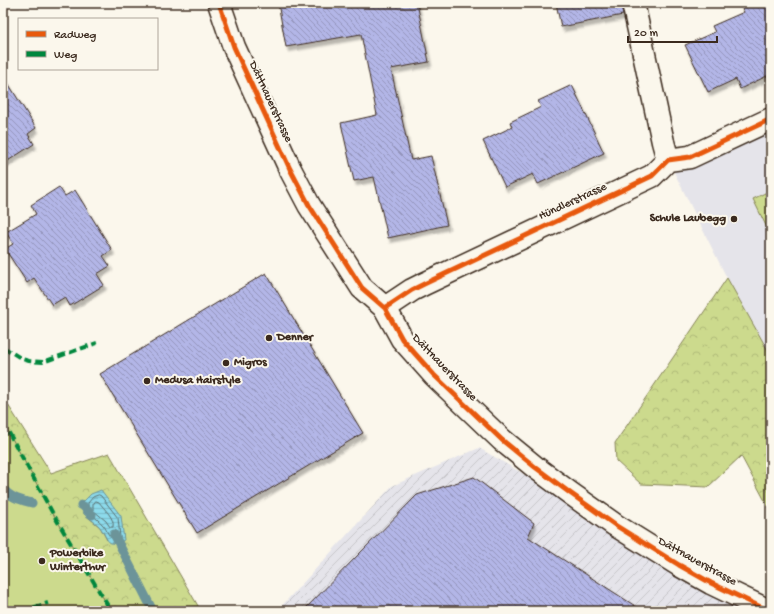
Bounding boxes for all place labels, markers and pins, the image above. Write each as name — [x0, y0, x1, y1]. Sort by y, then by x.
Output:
place label: Schule Laubegg — [650, 212, 726, 226]
marker: Schule Laubegg — [729, 214, 739, 224]
place label: Denner — [276, 331, 315, 345]
marker: Denner — [264, 333, 274, 343]
place label: Migros — [234, 356, 267, 370]
marker: Migros — [221, 358, 231, 368]
place label: Medusa Hairstyle — [155, 374, 241, 388]
marker: Medusa Hairstyle — [142, 376, 152, 386]
place label: Powerbike Winterthur — [49, 547, 107, 575]
marker: Powerbike Winterthur — [37, 556, 47, 566]

